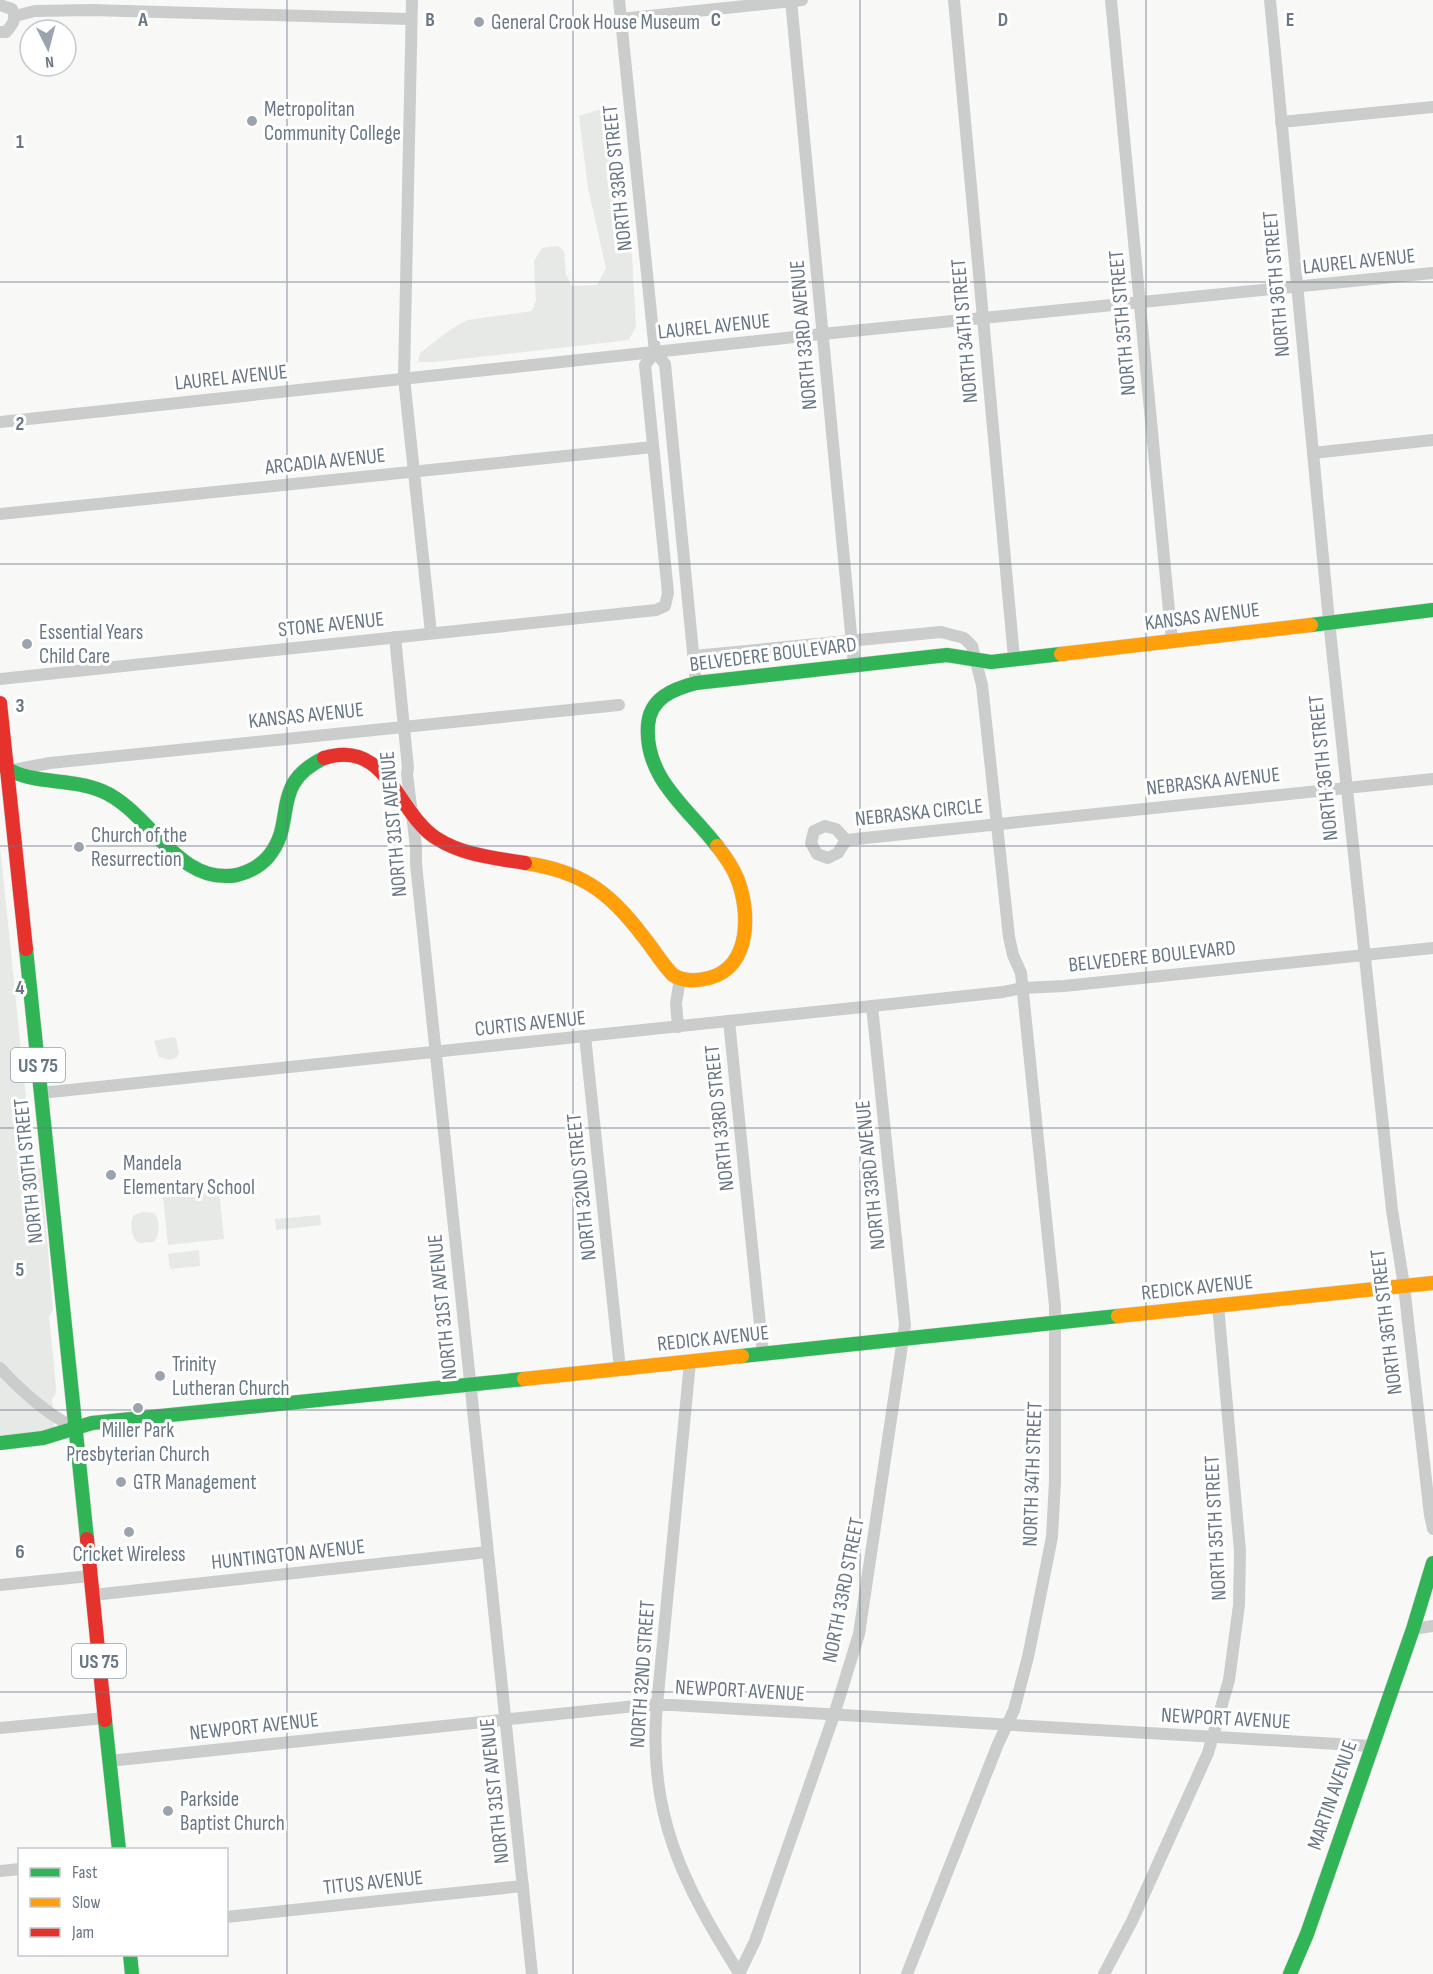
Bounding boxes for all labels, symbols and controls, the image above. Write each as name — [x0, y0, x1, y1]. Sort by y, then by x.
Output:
text: A — [137, 8, 148, 32]
text: B — [425, 8, 435, 32]
text: C — [711, 8, 721, 32]
text: D — [998, 8, 1008, 32]
text: E — [1286, 8, 1294, 32]
place label: General Crook House Museum — [491, 10, 700, 35]
marker: General Crook House Museum — [472, 15, 486, 29]
north arrow — [18, 18, 78, 78]
text: N — [44, 52, 55, 71]
place label: Metropolitan Community College — [264, 97, 401, 146]
street label: NORTH 33RD STREET — [597, 103, 638, 252]
marker: Metropolitan Community College — [245, 114, 259, 128]
text: 1 — [16, 130, 24, 154]
street label: NORTH 36TH STREET — [1258, 210, 1295, 358]
street label: LAUREL AVENUE — [1302, 243, 1417, 280]
street label: NORTH 35TH STREET — [1104, 249, 1141, 397]
street label: NORTH 34TH STREET — [946, 257, 983, 404]
street label: NORTH 33RD AVENUE — [784, 259, 822, 411]
street label: LAUREL AVENUE — [657, 308, 772, 345]
street label: LAUREL AVENUE — [174, 359, 289, 396]
text: 2 — [16, 412, 24, 436]
street label: ARCADIA AVENUE — [263, 443, 386, 480]
street label: KANSAS AVENUE — [1143, 597, 1261, 636]
street label: STONE AVENUE — [277, 607, 385, 642]
place label: Essential Years Child Care — [39, 620, 143, 669]
street label: BELVEDERE BOULEVARD — [688, 632, 858, 677]
marker: Essential Years Child Care — [20, 637, 34, 651]
street label: NORTH 36TH STREET — [1303, 693, 1344, 842]
text: 3 — [16, 694, 25, 718]
street label: KANSAS AVENUE — [247, 697, 365, 734]
street label: NORTH 31ST AVENUE — [375, 750, 412, 898]
street label: NEBRASKA AVENUE — [1145, 762, 1281, 801]
street label: NEBRASKA CIRCLE — [854, 793, 984, 832]
place label: Church of the Resurrection — [91, 823, 187, 872]
marker: Church of the Resurrection — [72, 840, 86, 854]
street label: BELVEDERE BOULEVARD — [1067, 935, 1237, 978]
text: 4 — [15, 976, 25, 1000]
street label: CURTIS AVENUE — [473, 1005, 587, 1042]
street label: NORTH 33RD STREET — [699, 1043, 740, 1192]
road number: US 75 — [11, 1048, 65, 1082]
street label: NORTH 30TH STREET — [8, 1097, 49, 1245]
street label: NORTH 33RD AVENUE — [850, 1099, 891, 1251]
street label: NORTH 32ND STREET — [561, 1112, 602, 1262]
place label: Mandela Elementary School — [123, 1151, 255, 1200]
marker: Mandela Elementary School — [104, 1168, 118, 1182]
street label: NORTH 31ST AVENUE — [422, 1233, 463, 1381]
street label: NORTH 36TH STREET — [1365, 1247, 1408, 1396]
text: 5 — [16, 1258, 25, 1282]
street label: REDICK AVENUE — [1140, 1269, 1254, 1306]
street label: REDICK AVENUE — [656, 1320, 770, 1357]
place label: Trinity Lutheran Church — [172, 1352, 290, 1401]
marker: Trinity Lutheran Church — [153, 1369, 167, 1383]
marker: Miller Park Presbyterian Church — [131, 1401, 145, 1415]
street label: NORTH 34TH STREET — [1017, 1401, 1048, 1547]
place label: Miller Park Presbyterian Church — [66, 1418, 210, 1467]
street label: NORTH 35TH STREET — [1199, 1454, 1232, 1601]
place label: GTR Management — [133, 1470, 257, 1495]
marker: GTR Management — [114, 1475, 128, 1489]
street label: NORTH 33RD STREET — [817, 1515, 870, 1665]
marker: Cricket Wireless — [122, 1525, 136, 1539]
street label: HUNTINGTON AVENUE — [210, 1534, 366, 1575]
text: 6 — [15, 1540, 25, 1564]
place label: Cricket Wireless — [72, 1542, 186, 1567]
street label: NORTH 32ND STREET — [625, 1599, 660, 1749]
road number: US 75 — [72, 1644, 126, 1678]
street label: NEWPORT AVENUE — [675, 1675, 805, 1706]
street label: NEWPORT AVENUE — [1161, 1703, 1291, 1734]
street label: NEWPORT AVENUE — [188, 1707, 320, 1746]
street label: NORTH 31ST AVENUE — [474, 1717, 515, 1865]
street label: MARTIN AVENUE — [1302, 1737, 1363, 1853]
place label: Parkside Baptist Church — [180, 1787, 285, 1836]
marker: Parkside Baptist Church — [161, 1804, 175, 1818]
legend — [18, 1848, 228, 1956]
text: Fast — [72, 1862, 98, 1883]
street label: TITUS AVENUE — [322, 1865, 424, 1900]
text: Slow — [72, 1892, 101, 1913]
text: Jam — [71, 1922, 94, 1943]

